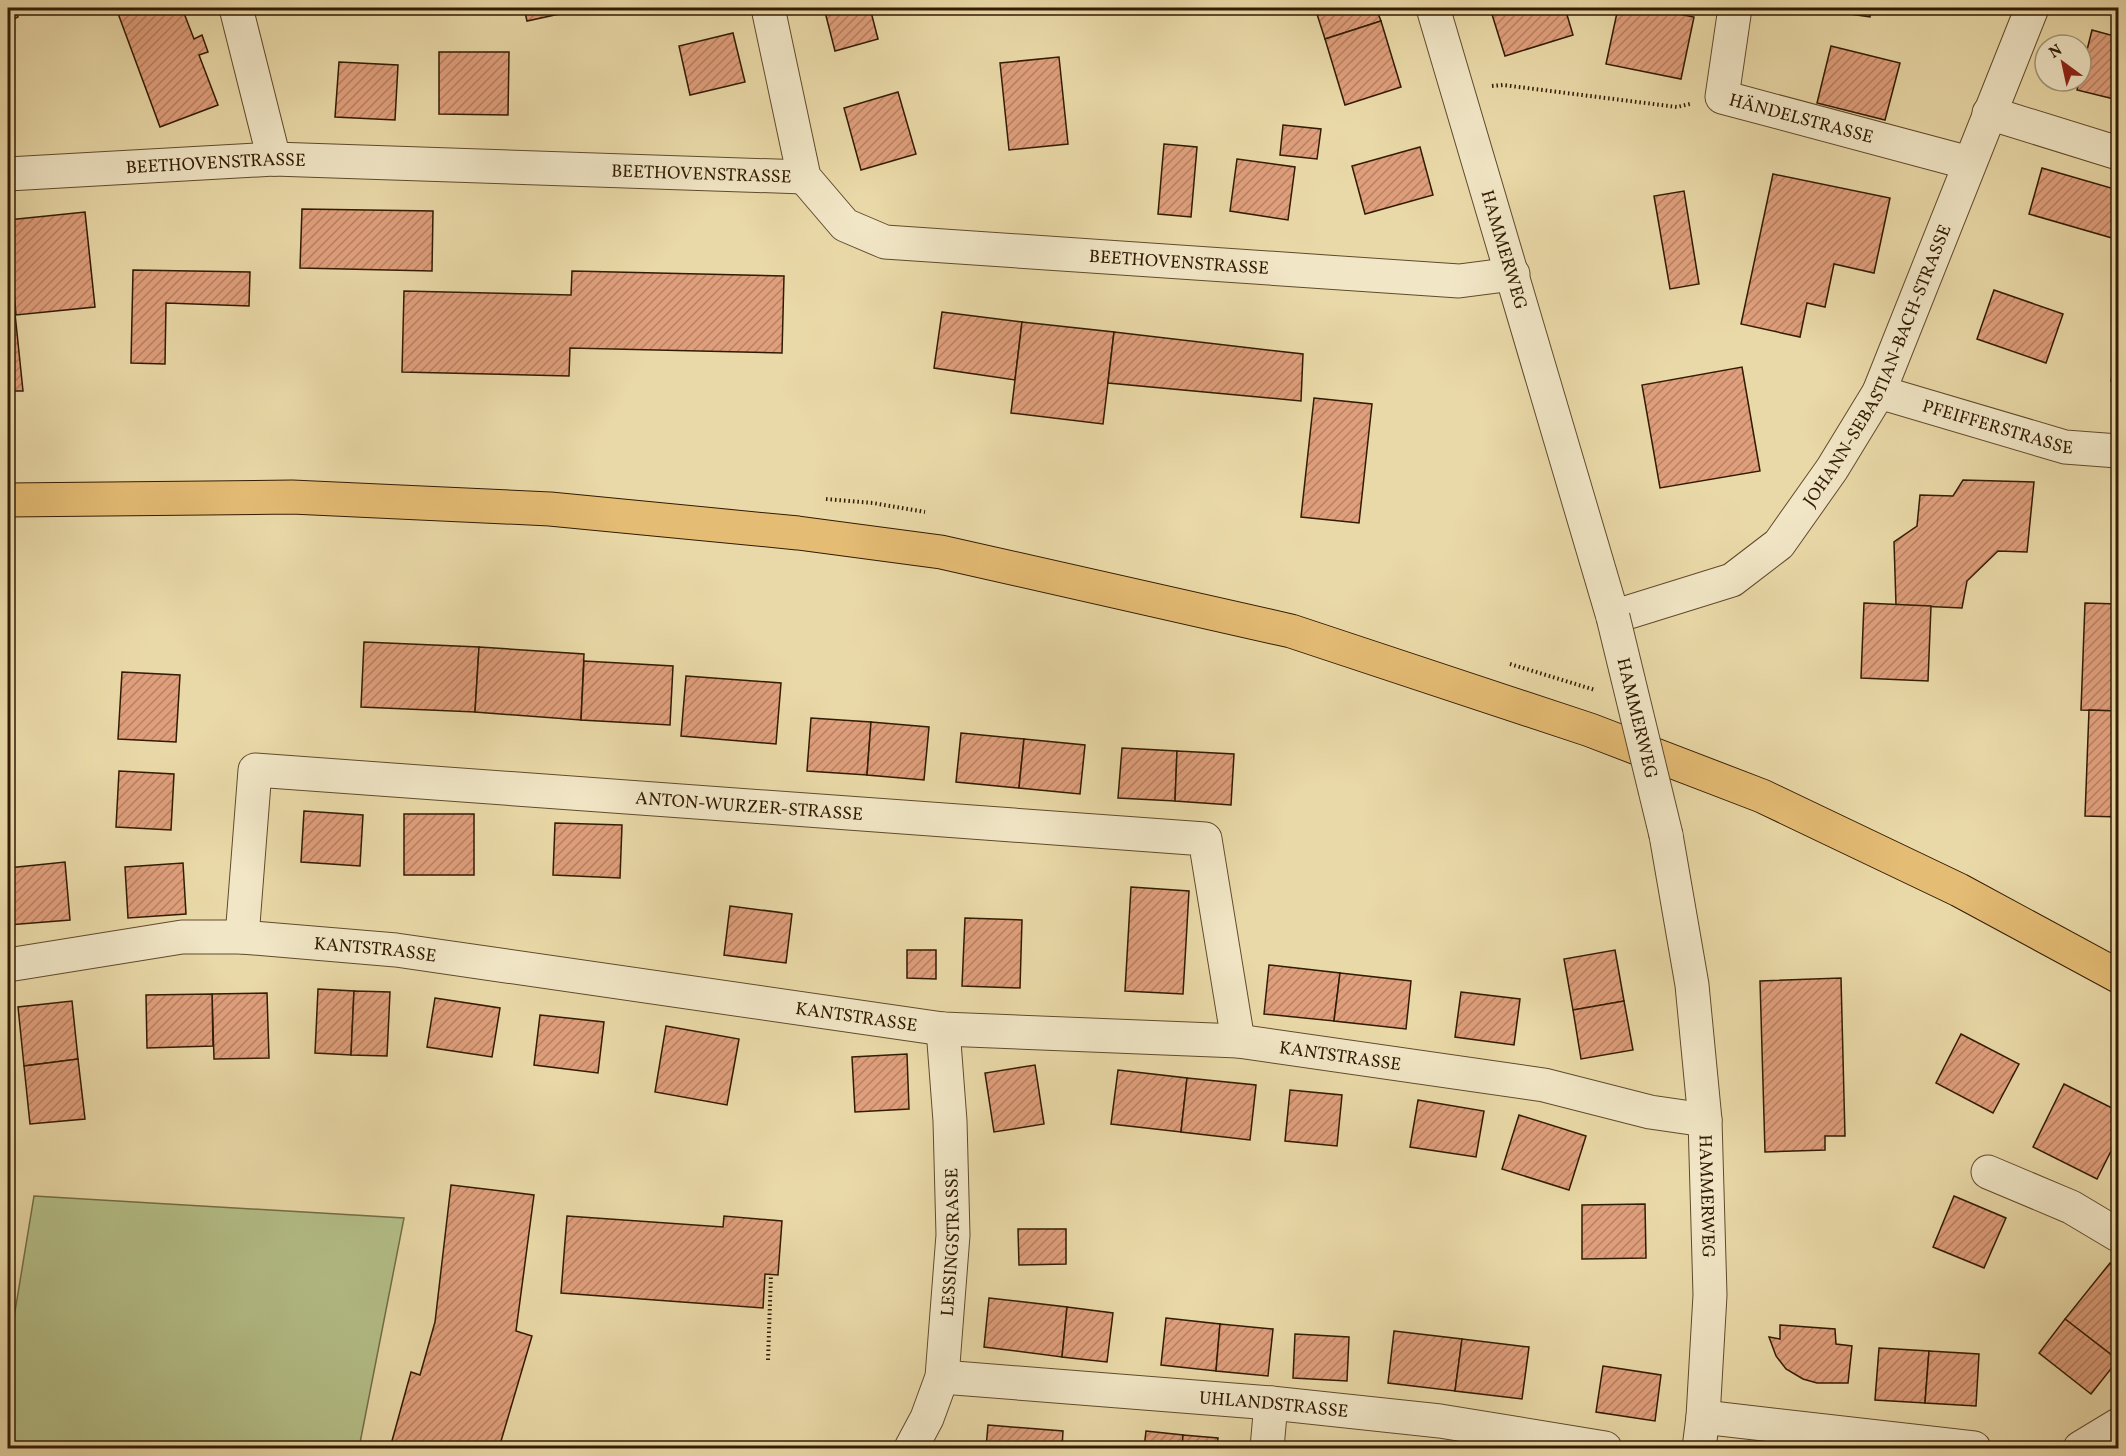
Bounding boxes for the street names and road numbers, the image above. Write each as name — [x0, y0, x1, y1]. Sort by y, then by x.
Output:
street label: HÄNDELSTRASSE — [1726, 88, 1876, 151]
street label: BEETHOVENSTRASSE — [125, 148, 306, 181]
street label: BEETHOVENSTRASSE — [611, 159, 792, 191]
street label: HAMMERWEG — [1473, 187, 1533, 313]
street label: JOHANN-SEBASTIAN-BACH-STRASSE — [1798, 221, 1959, 512]
street label: BEETHOVENSTRASSE — [1088, 245, 1270, 282]
street label: PFEIFFERSTRASSE — [1919, 394, 2074, 462]
street label: HAMMERWEG — [1609, 655, 1663, 781]
street label: ANTON-WURZER-STRASSE — [634, 787, 864, 828]
street label: KANTSTRASSE — [313, 932, 438, 970]
street label: KANTSTRASSE — [794, 997, 919, 1039]
street label: KANTSTRASSE — [1277, 1036, 1403, 1078]
street label: HAMMERWEG — [1691, 1134, 1720, 1258]
street label: LESSINGSTRASSE — [936, 1167, 967, 1317]
street label: UHLANDSTRASSE — [1198, 1386, 1350, 1425]

